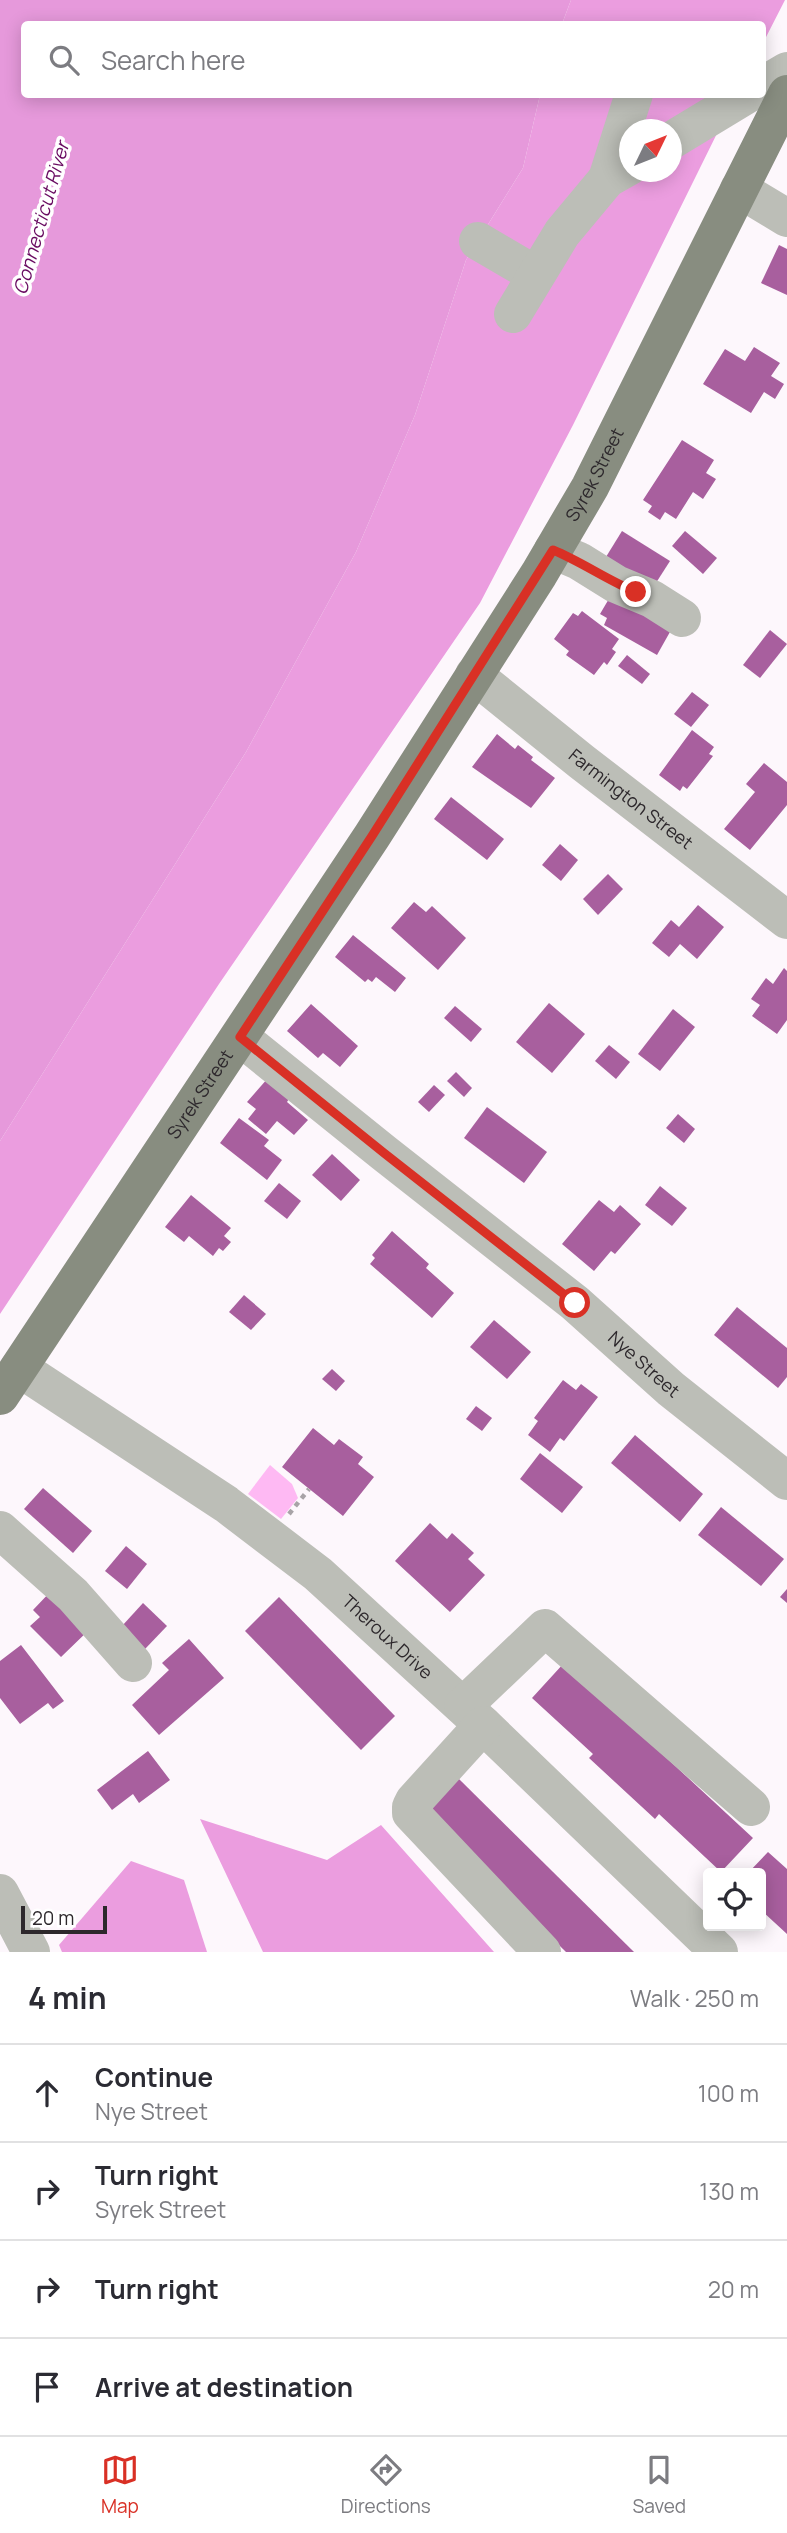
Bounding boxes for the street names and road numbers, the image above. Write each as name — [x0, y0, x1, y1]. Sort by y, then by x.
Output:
street label: Syrek Street — [559, 423, 629, 526]
street label: Farmington Street — [564, 743, 698, 854]
street label: Syrek Street — [161, 1044, 238, 1143]
street label: Nye Street — [603, 1325, 685, 1402]
street label: Theroux Drive — [337, 1589, 438, 1684]

